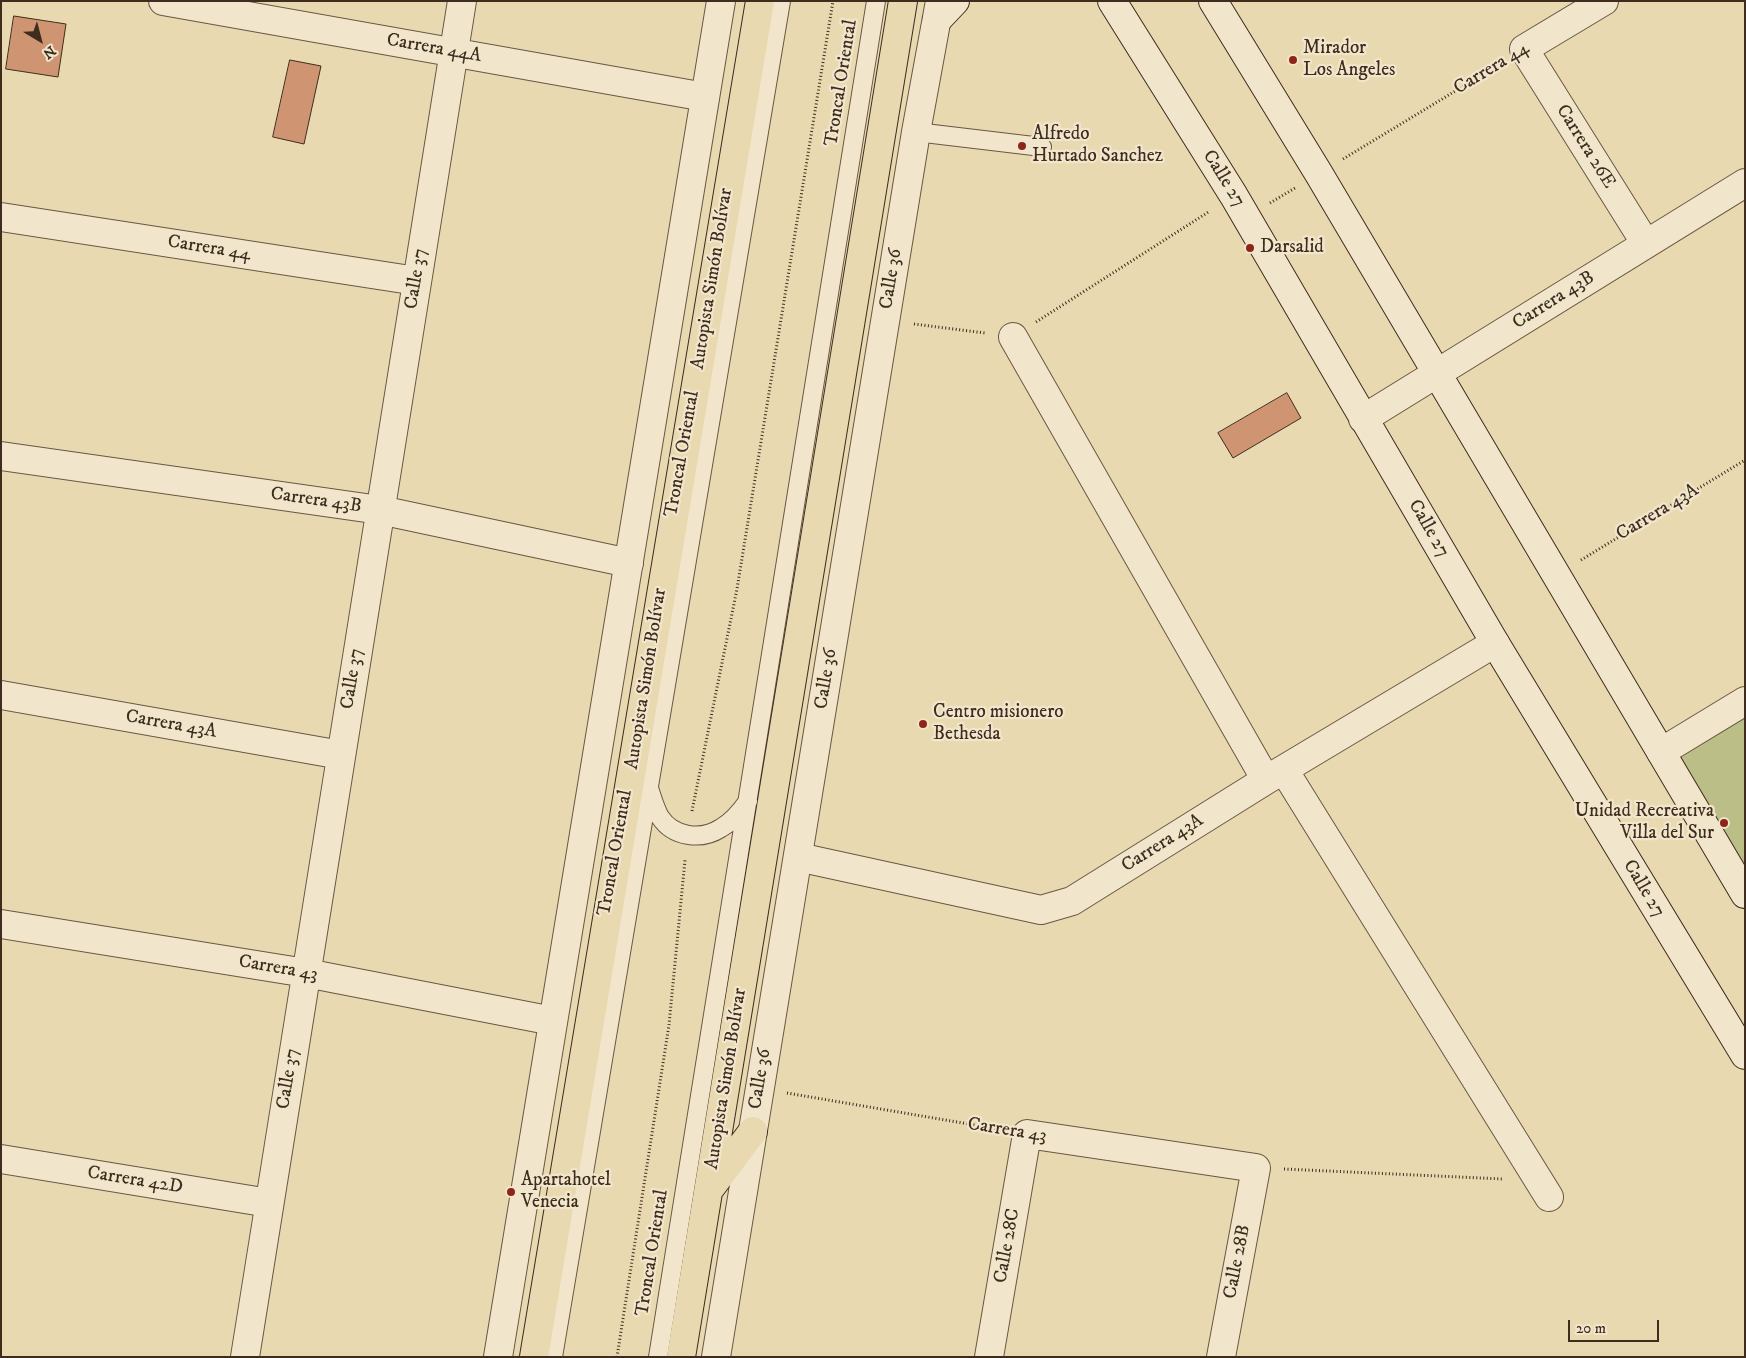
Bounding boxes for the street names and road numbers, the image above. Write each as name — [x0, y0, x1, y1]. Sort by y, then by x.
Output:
street label: Troncal Oriental — [821, 18, 863, 148]
street label: Carrera 44A — [385, 29, 483, 69]
street label: Carrera 44 — [1450, 38, 1534, 100]
street label: Carrera 26E — [1550, 101, 1620, 193]
street label: Calle 27 — [1197, 146, 1249, 212]
street label: Autopista Simón Bolívar — [687, 187, 739, 371]
street label: Carrera 44 — [166, 231, 252, 267]
street label: Calle 37 — [401, 247, 433, 311]
street label: Calle 36 — [876, 247, 908, 311]
street label: Carrera 43B — [1509, 267, 1599, 335]
street label: Troncal Oriental — [661, 389, 705, 519]
street label: Carrera 43A — [1613, 480, 1703, 546]
street label: Carrera 43B — [269, 483, 363, 519]
street label: Calle 27 — [1402, 496, 1454, 562]
street label: Autopista Simón Bolívar — [621, 587, 673, 771]
street label: Calle 37 — [337, 647, 369, 711]
street label: Calle 36 — [811, 647, 843, 711]
street label: Carrera 43A — [124, 706, 218, 744]
street label: Troncal Oriental — [594, 788, 638, 918]
street label: Carrera 43A — [1118, 810, 1208, 878]
street label: Calle 27 — [1617, 856, 1669, 922]
street label: Carrera 43 — [237, 951, 319, 987]
street label: Autopista Simón Bolívar — [701, 987, 753, 1171]
street label: Calle 37 — [273, 1047, 305, 1111]
street label: Calle 36 — [745, 1047, 777, 1111]
street label: Carrera 43 — [966, 1113, 1048, 1149]
street label: Carrera 42D — [86, 1162, 184, 1200]
street label: Troncal Oriental — [632, 1188, 674, 1318]
street label: Calle 28C — [990, 1207, 1026, 1285]
street label: Calle 28B — [1220, 1223, 1256, 1301]

